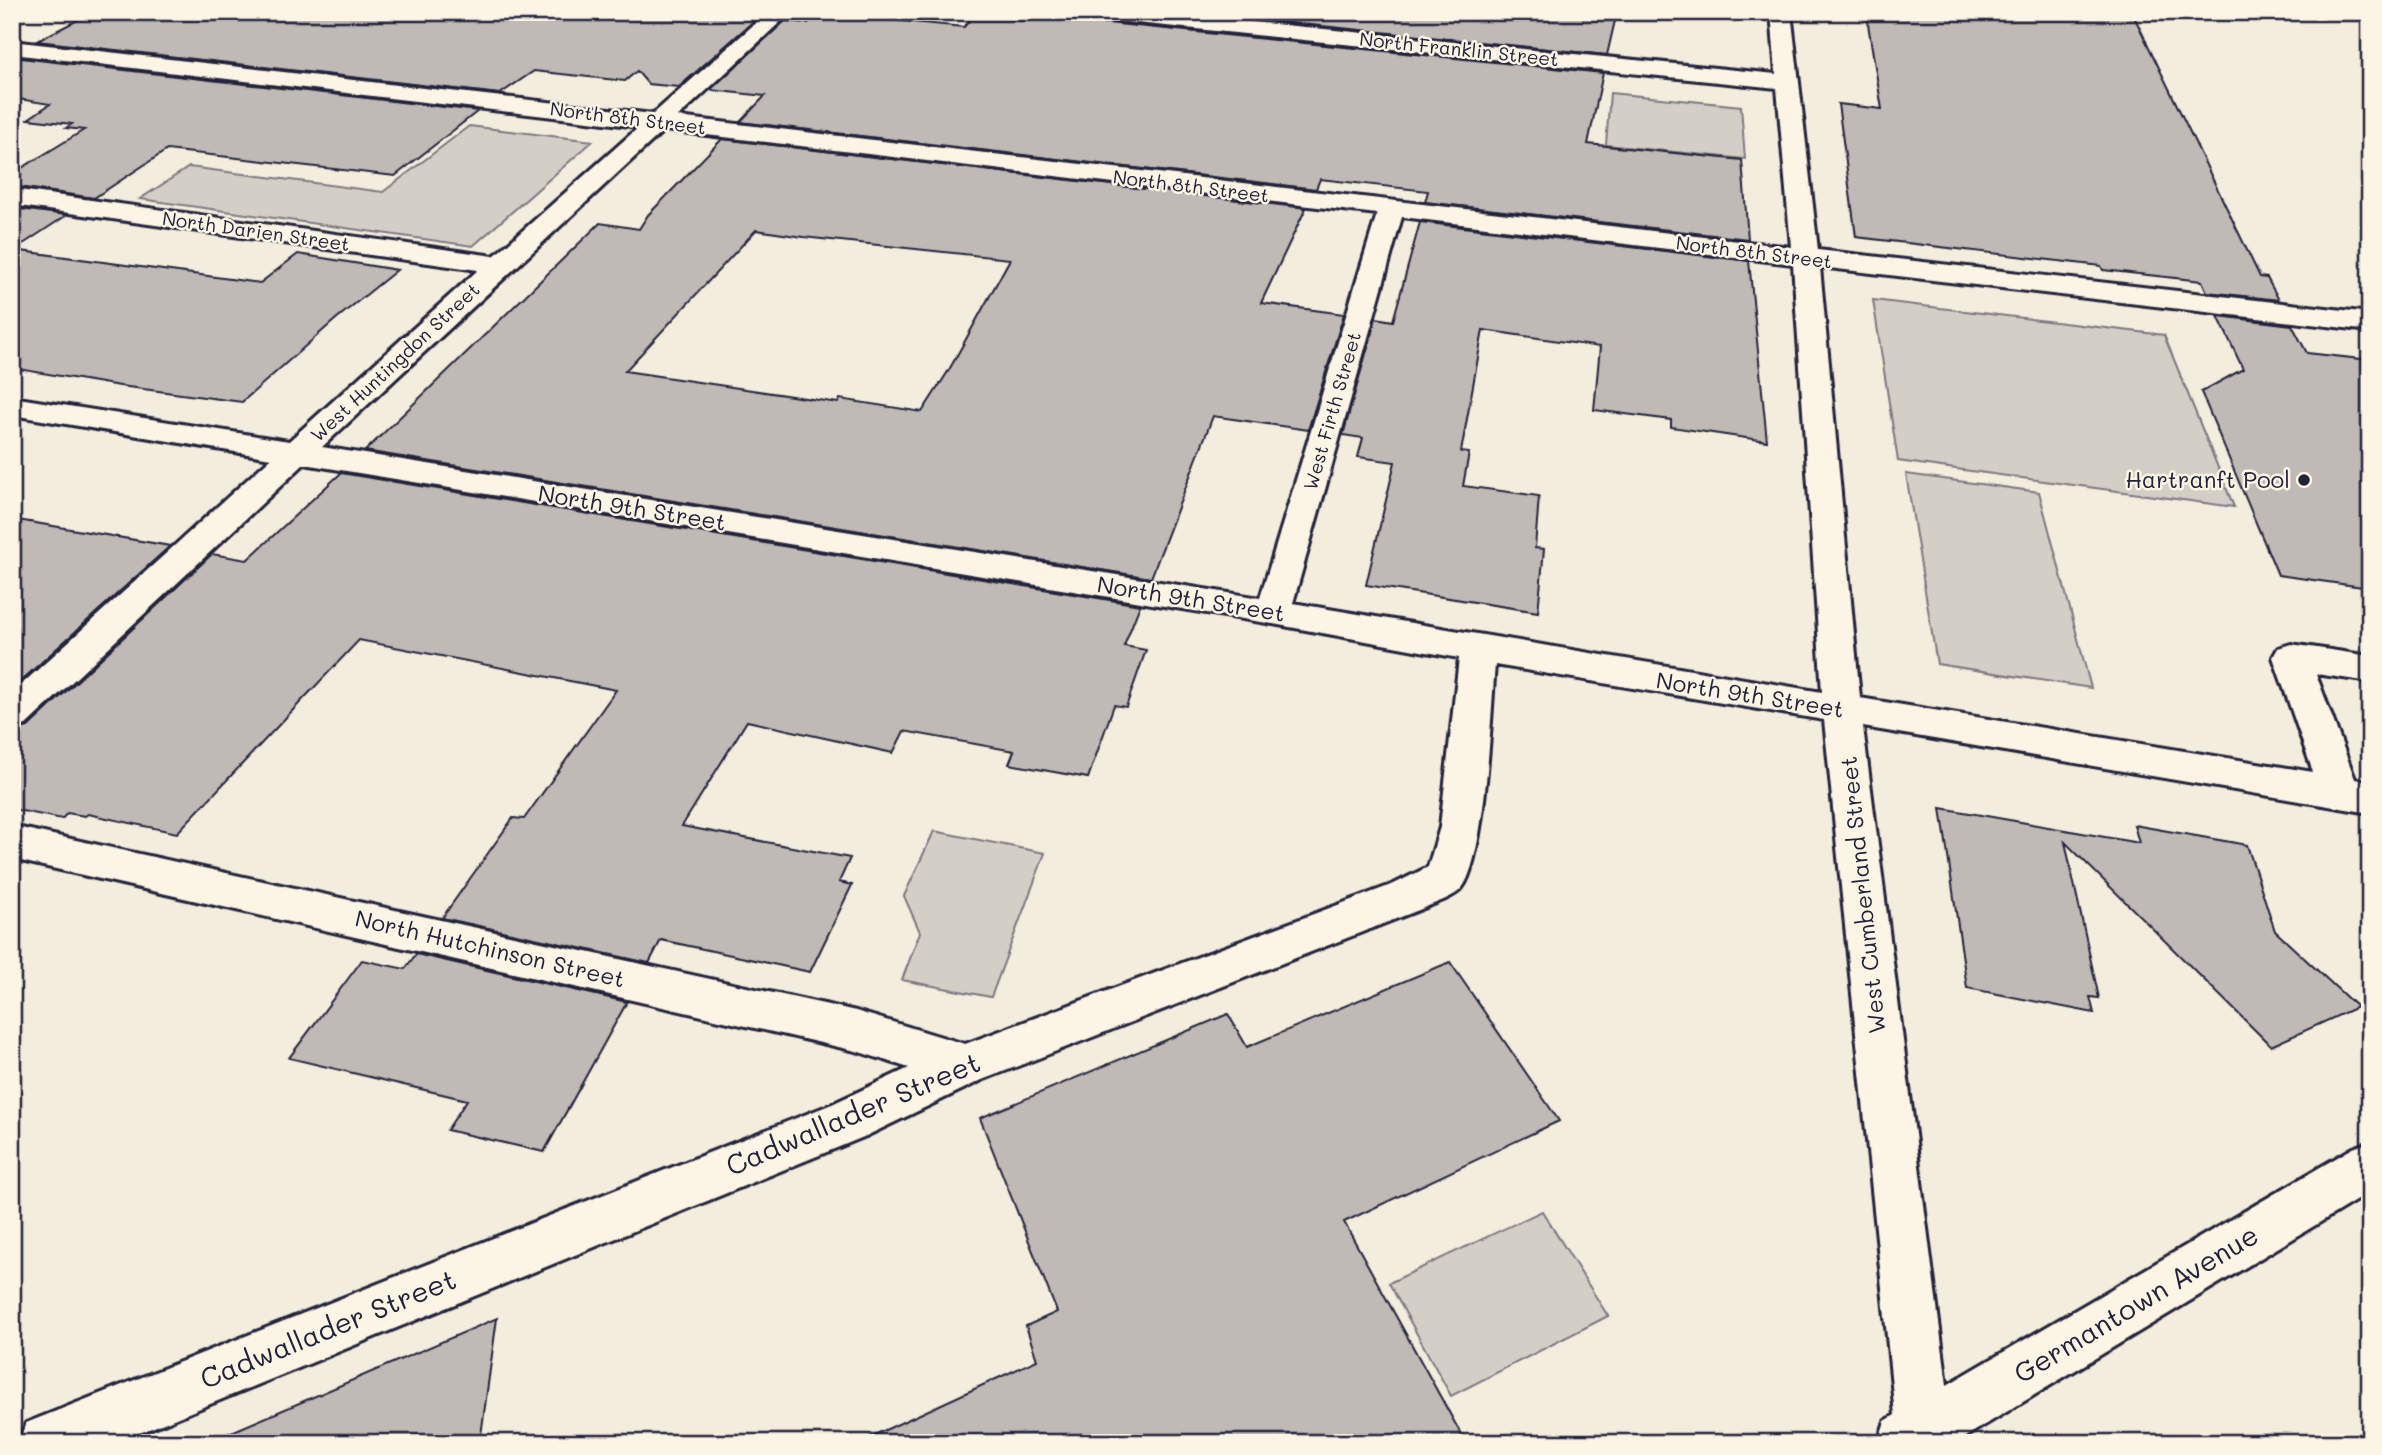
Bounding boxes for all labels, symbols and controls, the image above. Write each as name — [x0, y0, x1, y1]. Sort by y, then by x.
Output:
street label: North Franklin Street — [1358, 26, 1560, 71]
street label: North 8th Street — [549, 96, 708, 139]
street label: North 8th Street — [1112, 164, 1271, 207]
street label: North Darien Street — [161, 205, 351, 256]
street label: North 8th Street — [1675, 230, 1834, 273]
street label: West Huntingdon Street — [305, 277, 485, 447]
street label: West Firth Street — [1297, 329, 1366, 493]
place label: Hartranft Pool — [2125, 464, 2290, 494]
marker: Hartranft Pool — [2296, 472, 2312, 488]
street label: North 9th Street — [536, 477, 728, 537]
street label: North 9th Street — [1095, 568, 1287, 628]
street label: North 9th Street — [1654, 664, 1846, 724]
street label: West Cumberland Street — [1833, 755, 1891, 1035]
street label: North Hutchinson Street — [352, 902, 628, 994]
street label: Cadwallader Street — [720, 1043, 985, 1183]
street label: Germantown Avenue — [2006, 1216, 2265, 1391]
street label: Cadwallader Street — [194, 1260, 461, 1396]

